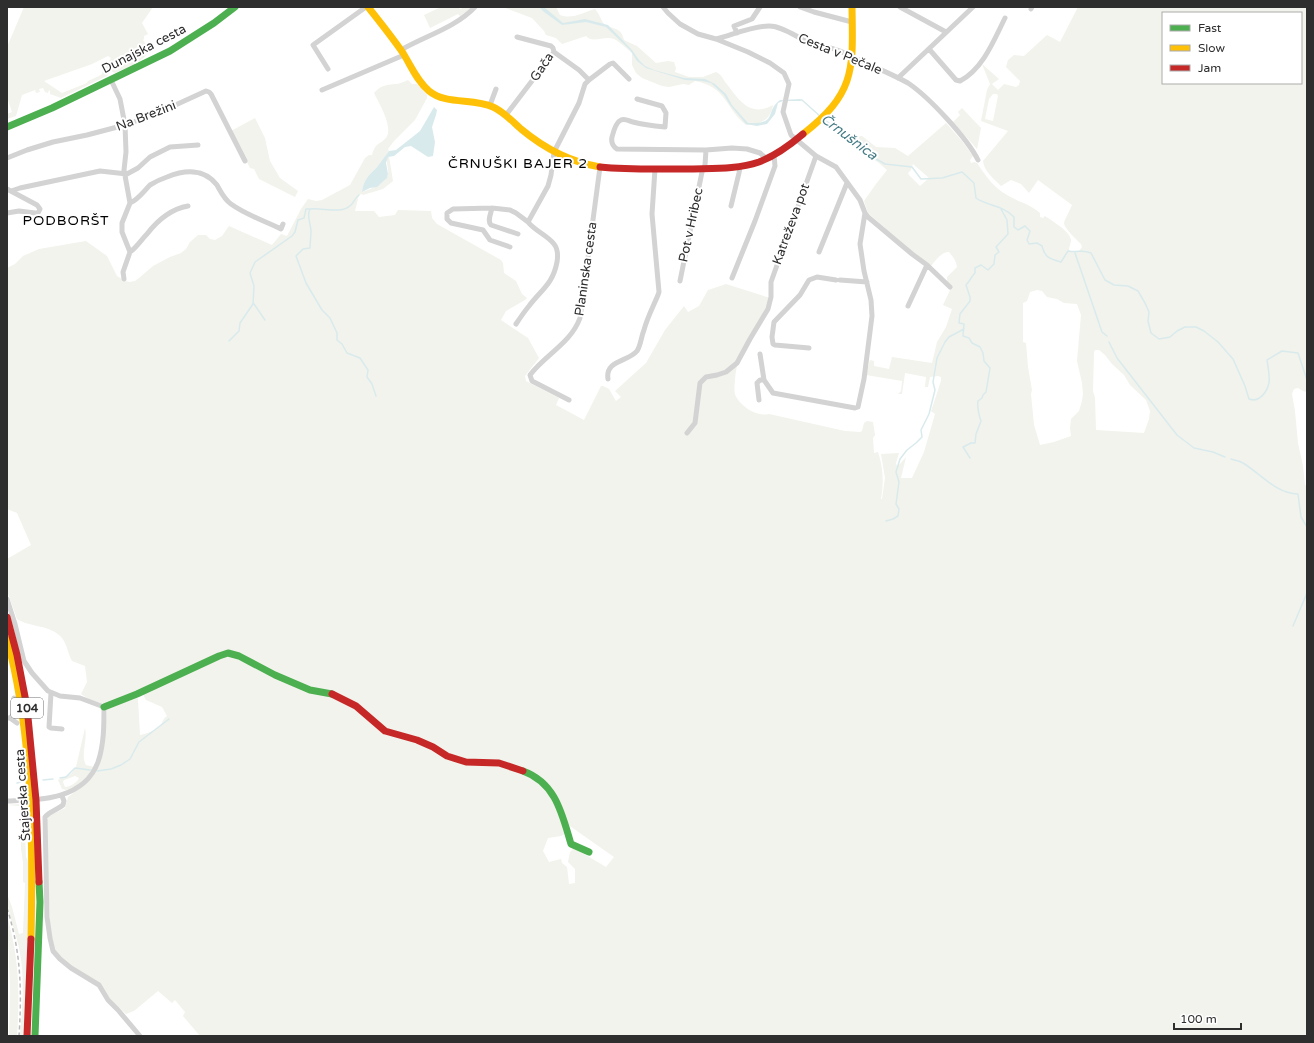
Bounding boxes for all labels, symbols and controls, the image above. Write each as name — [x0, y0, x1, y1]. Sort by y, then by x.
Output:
legend — [1162, 12, 1302, 84]
street label: Dunajska cesta — [99, 21, 189, 77]
text: Fast — [1198, 21, 1222, 35]
street label: Cesta v Pečale — [796, 30, 884, 78]
text: Slow — [1198, 41, 1225, 55]
street label: Gača — [527, 49, 557, 85]
text: Jam — [1198, 61, 1221, 75]
street label: Na Brežini — [114, 97, 178, 135]
water label: Črnušnica — [818, 110, 881, 164]
district label: ČRNUŠKI BAJER 2 — [448, 155, 588, 172]
street label: Katreževa pot — [769, 181, 813, 267]
street label: Pot v Hribec — [675, 186, 707, 264]
district label: PODBORŠT — [23, 212, 109, 229]
street label: Planinska cesta — [571, 221, 601, 317]
road number: 104 — [11, 698, 43, 718]
street label: Štajerska cesta — [12, 748, 34, 842]
scale bar — [1174, 1005, 1241, 1031]
text: 100 m — [1180, 1012, 1217, 1026]

